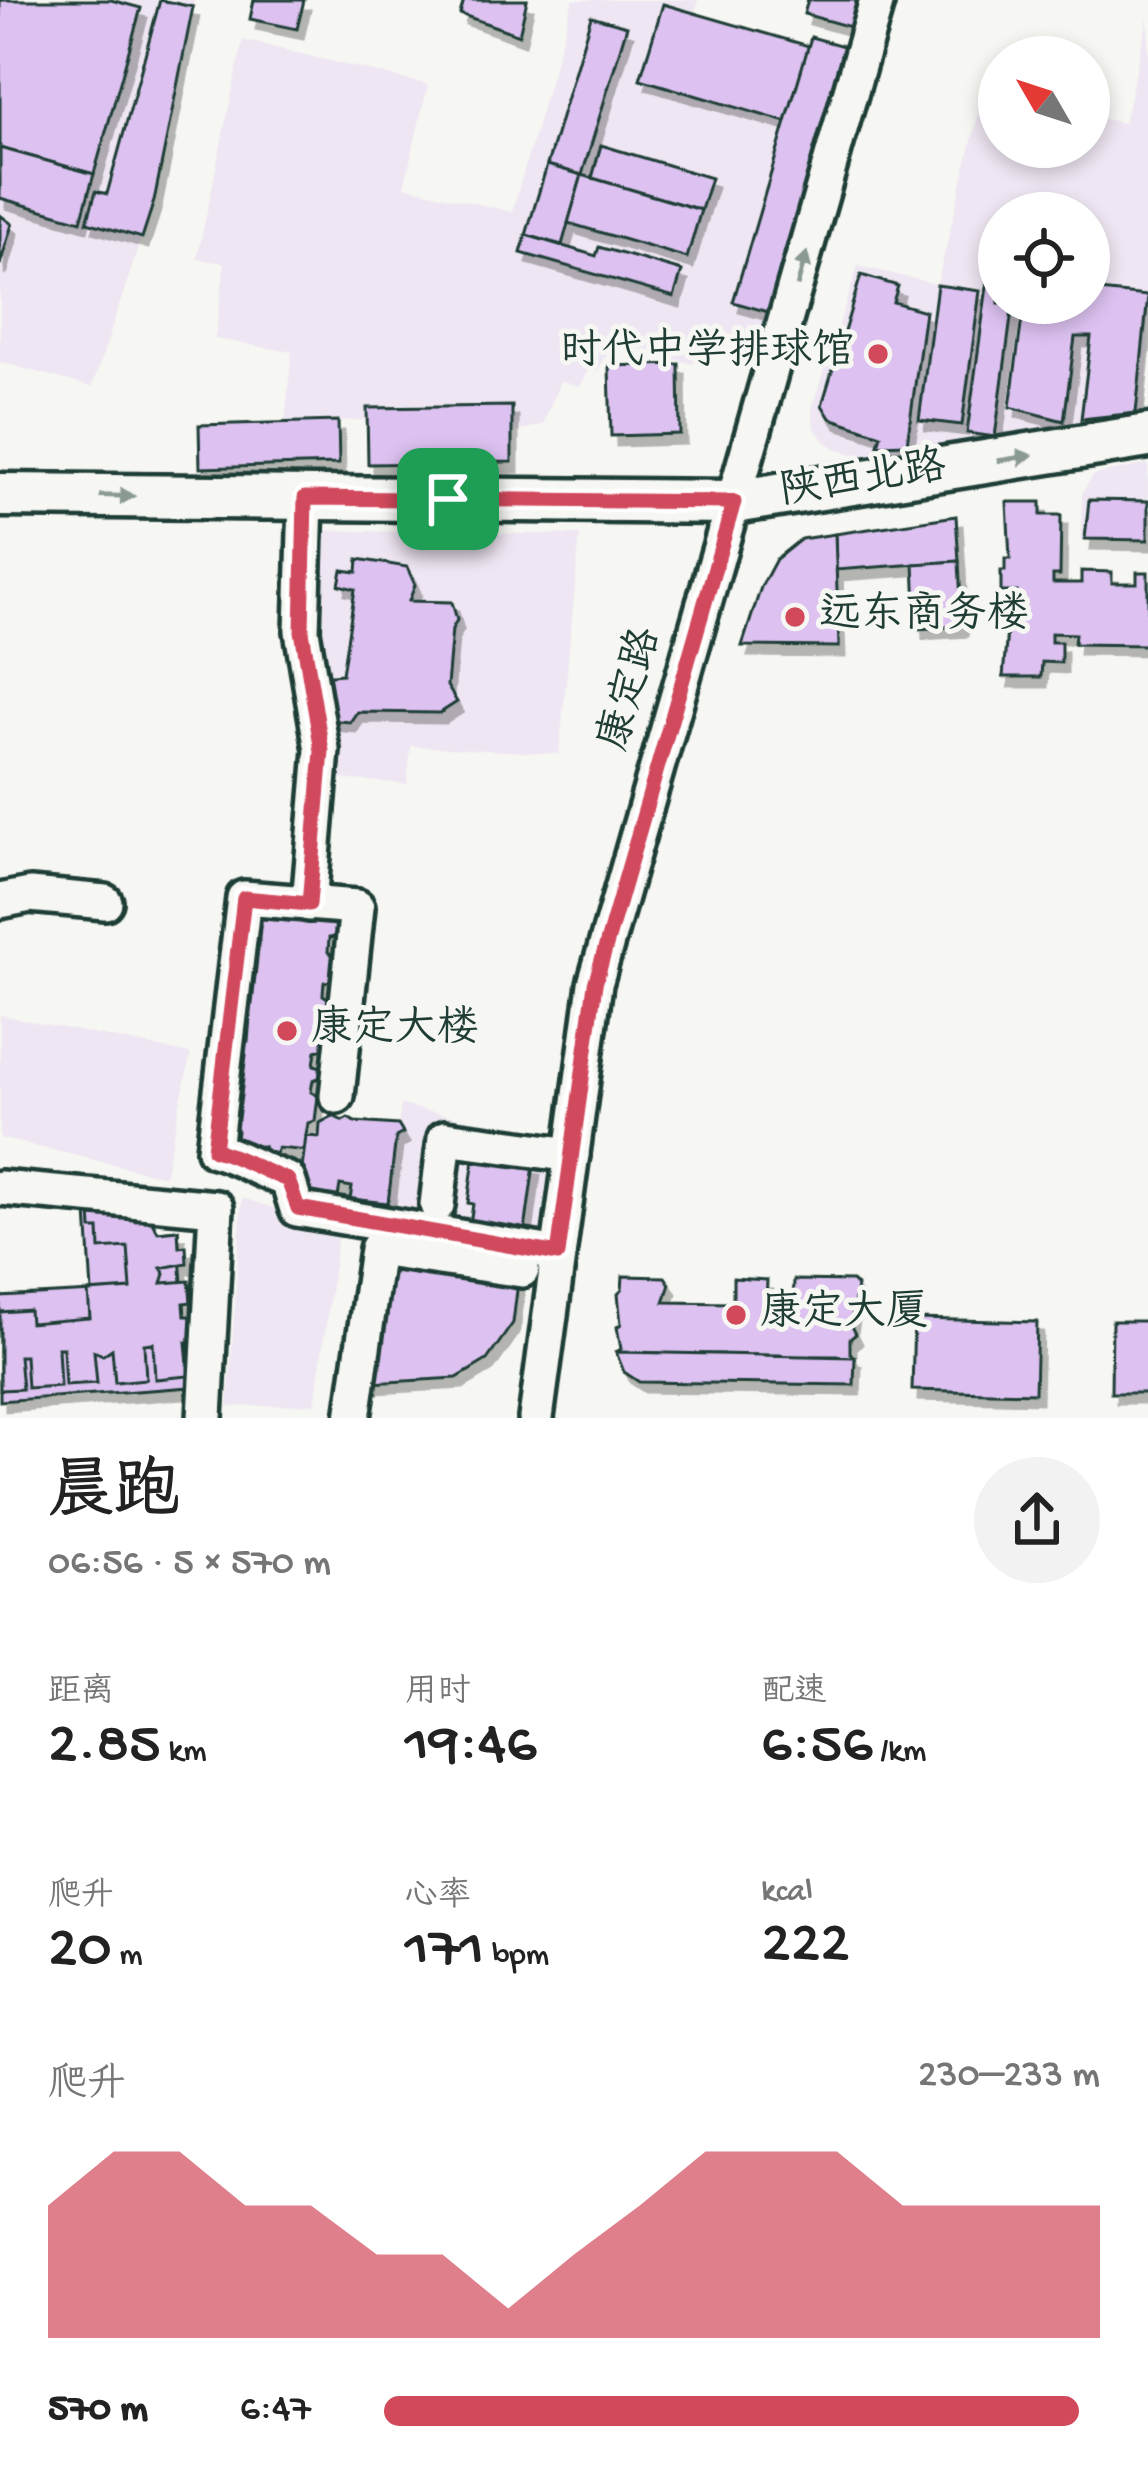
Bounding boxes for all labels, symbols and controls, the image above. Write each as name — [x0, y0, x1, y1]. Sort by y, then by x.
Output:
north arrow — [978, 36, 1110, 168]
map controls — [978, 36, 1110, 324]
button: locate — [978, 192, 1110, 324]
one-way arrow — [793, 250, 812, 287]
place label: 时代中学排球馆 — [560, 327, 854, 379]
marker: 时代中学排球馆 — [865, 341, 891, 367]
street label: 陕西北路 — [776, 442, 950, 519]
pin — [397, 448, 499, 550]
one-way arrow — [997, 448, 1035, 467]
icon: arrive — [415, 466, 481, 532]
one-way arrow — [99, 486, 137, 506]
place label: 远东商务楼 — [819, 590, 1029, 642]
marker: 远东商务楼 — [782, 604, 808, 630]
street label: 康定路 — [589, 622, 674, 757]
place label: 康定大楼 — [311, 1004, 479, 1056]
marker: 康定大楼 — [274, 1018, 300, 1044]
place label: 康定大厦 — [760, 1288, 928, 1340]
marker: 康定大厦 — [723, 1302, 749, 1328]
button: share — [974, 1457, 1100, 1583]
text: 晨跑 — [48, 1458, 180, 1536]
text: 06:56 · 5 × 570 m — [48, 1542, 331, 1588]
text: 距离 — [48, 1675, 114, 1713]
text: 用时 — [405, 1675, 471, 1713]
text: 配速 — [761, 1675, 827, 1713]
text: 2.85 — [48, 1713, 161, 1783]
text: 19:46 — [405, 1713, 537, 1783]
text: 6:56 — [761, 1713, 873, 1783]
text: km — [161, 1734, 207, 1772]
text: /km — [873, 1734, 926, 1772]
text: kcal — [761, 1874, 813, 1912]
text: 爬升 — [48, 1879, 114, 1917]
text: 心率 — [405, 1879, 471, 1917]
text: 222 — [761, 1912, 850, 1982]
text: 20 — [48, 1917, 112, 1987]
text: 171 — [405, 1917, 484, 1987]
text: m — [112, 1938, 143, 1976]
text: bpm — [484, 1938, 549, 1976]
text: 230–233 m — [918, 2054, 1100, 2100]
text: 爬升 — [48, 2064, 126, 2110]
text: 570 m — [48, 2388, 148, 2434]
text: 6:47 — [240, 2388, 311, 2434]

